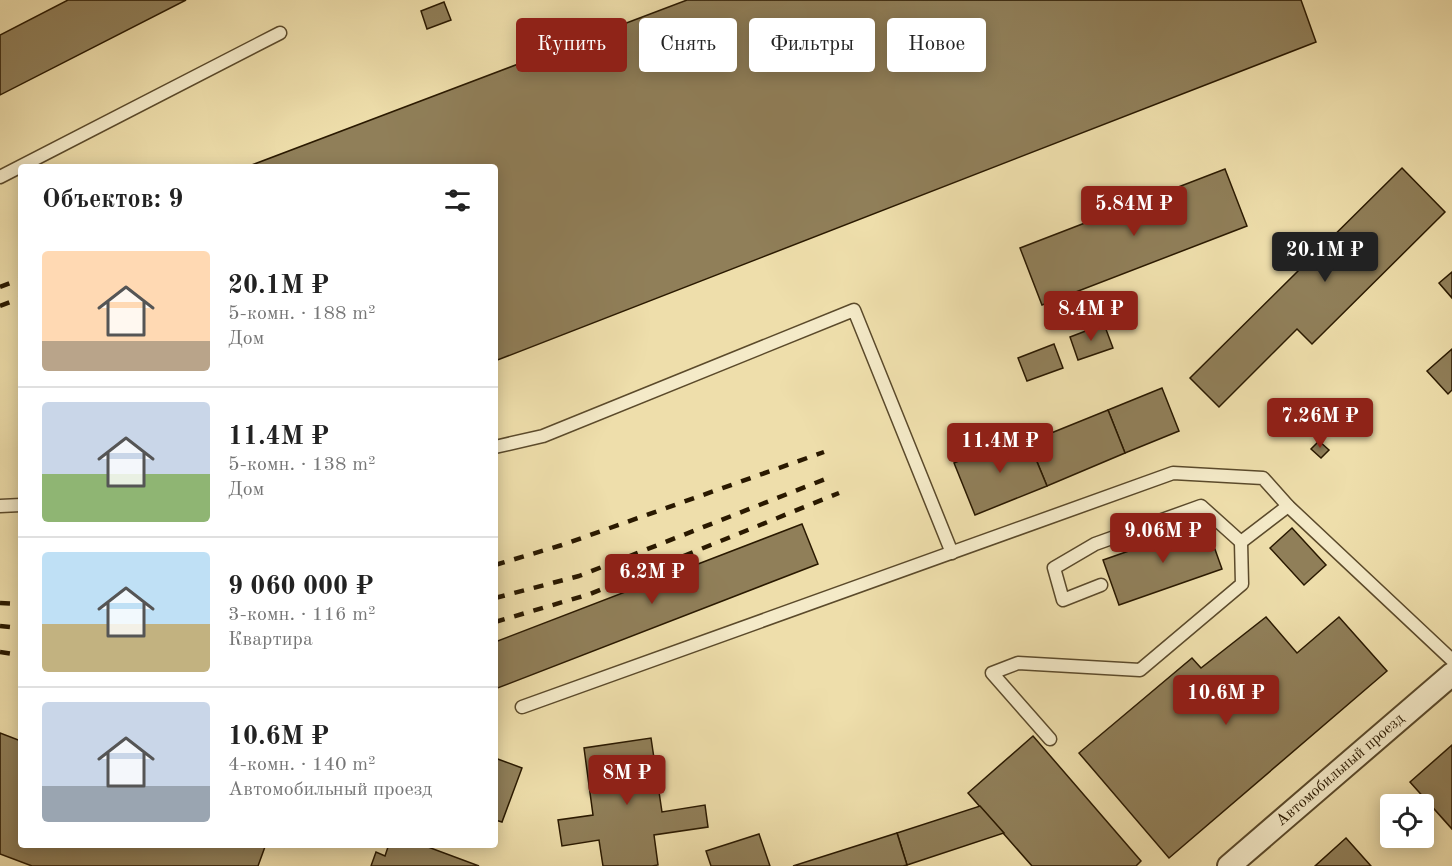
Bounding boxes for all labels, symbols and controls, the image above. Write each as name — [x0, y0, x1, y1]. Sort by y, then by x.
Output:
chip: Купить — [516, 18, 627, 72]
chip: Снять — [639, 18, 737, 72]
chip: Фильтры — [749, 18, 875, 72]
chip: Новое — [887, 18, 986, 72]
icon: filters — [441, 184, 474, 217]
pin: 5.84M ₽ — [1079, 186, 1189, 237]
text: Объектов: 9 — [42, 187, 183, 213]
text: 5.84M ₽ — [1095, 195, 1173, 215]
pin: 20.1M ₽ — [1270, 232, 1380, 283]
text: 20.1M ₽ — [1286, 241, 1364, 261]
text: 20.1M ₽ — [228, 273, 329, 299]
icon: home — [90, 275, 162, 347]
pin: 8.4M ₽ — [1042, 291, 1140, 342]
text: 8.4M ₽ — [1058, 300, 1124, 320]
text: 5-комн. · 188 m² — [228, 304, 376, 324]
text: Дом — [228, 329, 264, 349]
pin: 7.26M ₽ — [1265, 398, 1375, 449]
text: 7.26M ₽ — [1281, 407, 1359, 427]
pin: 11.4M ₽ — [945, 423, 1055, 474]
text: 11.4M ₽ — [228, 424, 329, 450]
icon: home — [90, 426, 162, 498]
text: 11.4M ₽ — [961, 432, 1039, 452]
text: 5-комн. · 138 m² — [228, 455, 376, 475]
text: Дом — [228, 480, 264, 500]
pin: 9.06M ₽ — [1108, 513, 1218, 564]
text: 9.06M ₽ — [1124, 522, 1202, 542]
pin: 6.2M ₽ — [603, 554, 701, 605]
text: 6.2M ₽ — [619, 563, 685, 583]
text: 9 060 000 ₽ — [228, 574, 374, 600]
icon: home — [90, 576, 162, 648]
text: 3-комн. · 116 m² — [228, 605, 376, 625]
text: Квартира — [228, 630, 313, 650]
pin: 10.6M ₽ — [1171, 675, 1281, 726]
text: 10.6M ₽ — [1187, 684, 1265, 704]
street label: Автомобильный проезд — [1273, 711, 1408, 829]
text: 10.6M ₽ — [228, 724, 329, 750]
icon: home — [90, 726, 162, 798]
text: 4-комн. · 140 m² — [228, 755, 376, 775]
pin: 8M ₽ — [591, 755, 663, 806]
text: 8M ₽ — [602, 764, 652, 784]
text: Автомобильный проезд — [228, 780, 432, 800]
map controls — [1380, 794, 1434, 848]
button: locate — [1380, 794, 1434, 848]

